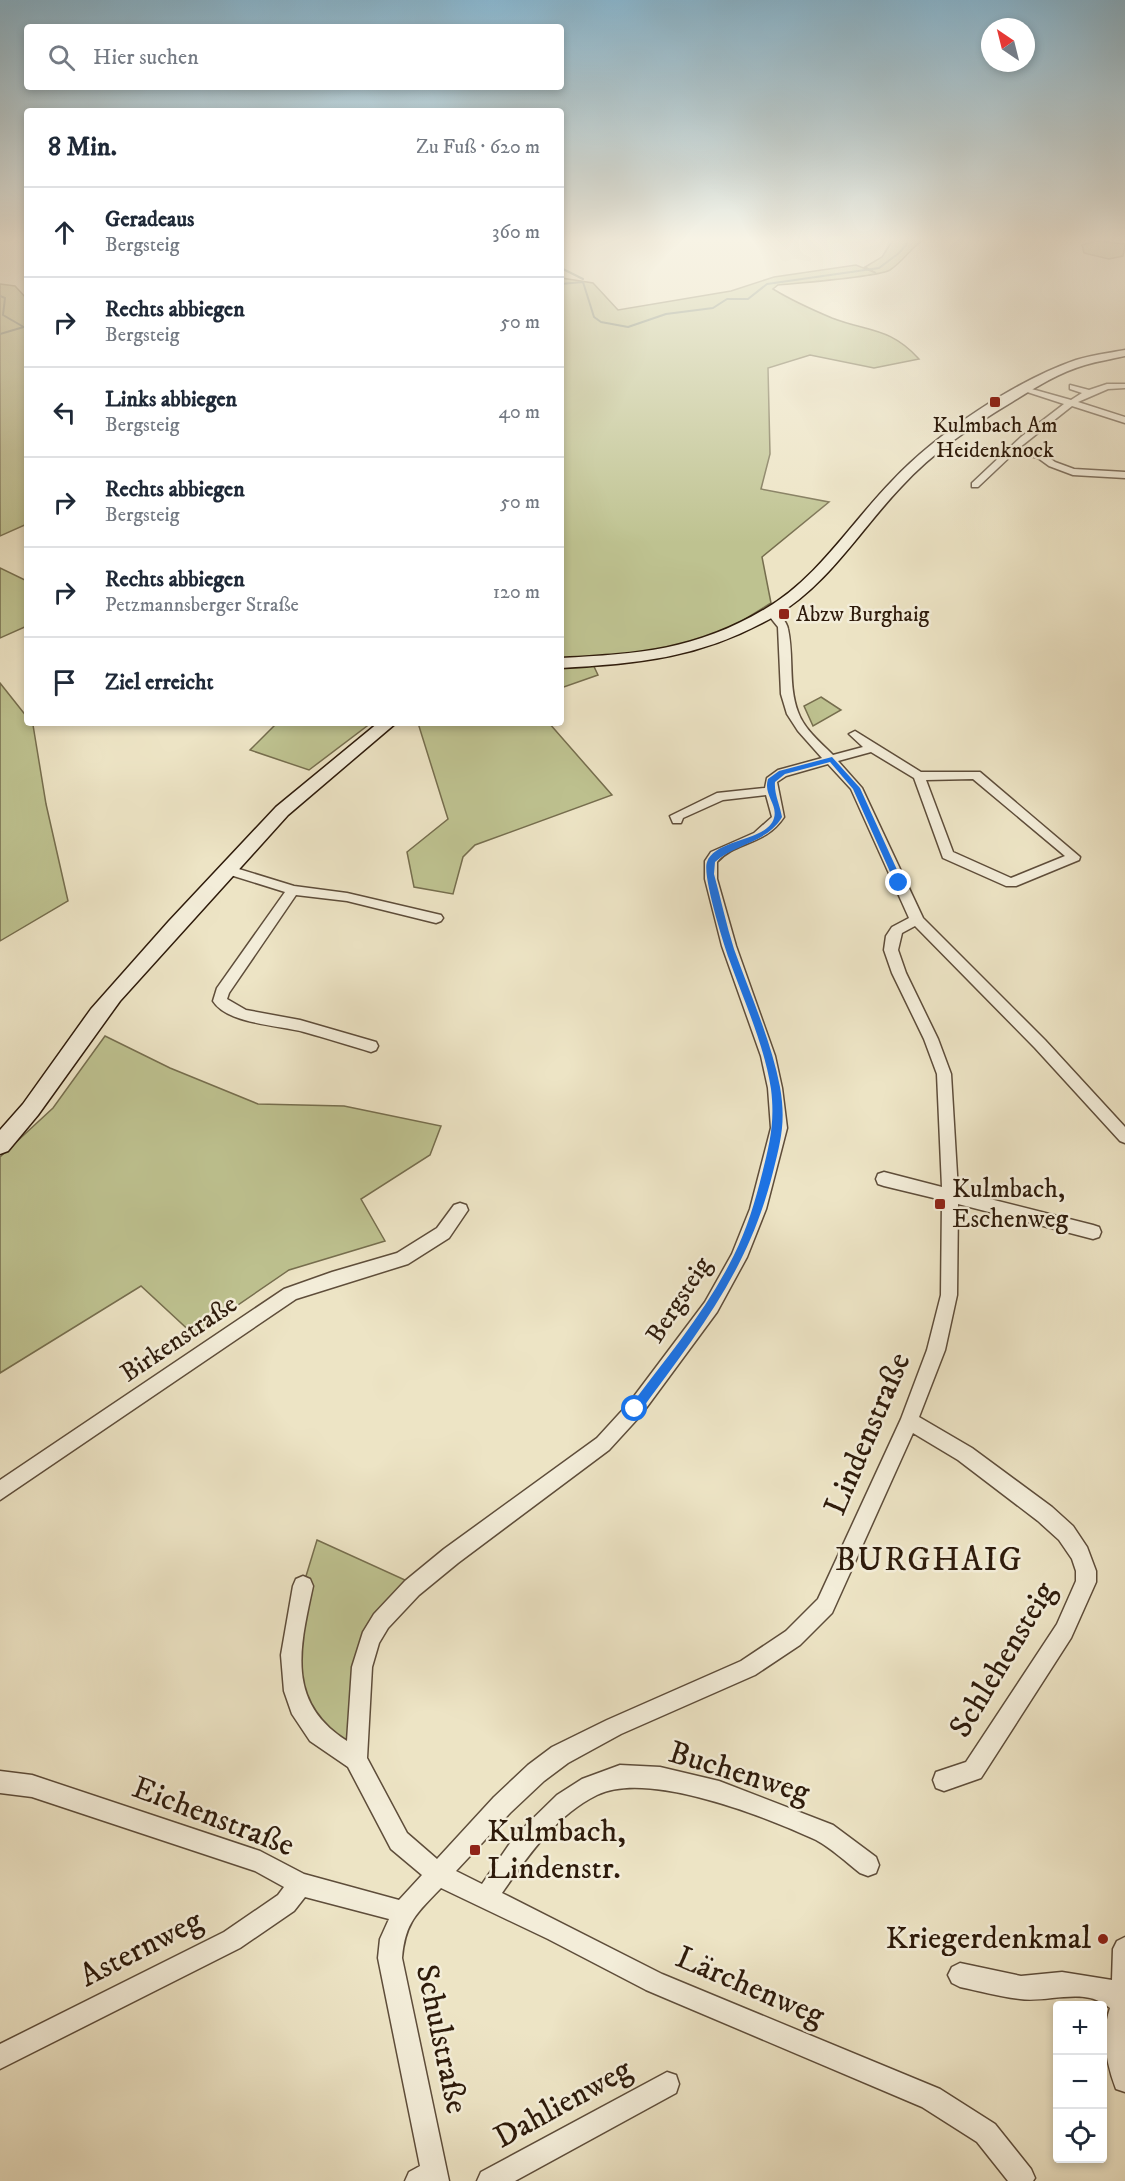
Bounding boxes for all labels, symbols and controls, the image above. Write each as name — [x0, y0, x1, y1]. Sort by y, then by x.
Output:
north arrow — [981, 18, 1035, 72]
search box — [24, 24, 564, 90]
icon: search — [45, 41, 78, 74]
text: Hier suchen — [93, 44, 199, 71]
text: 8 Min. — [48, 131, 117, 164]
text: Zu Fuß · 620 m — [416, 135, 540, 160]
text: Geradeaus — [105, 206, 194, 233]
icon: ahead — [48, 216, 81, 249]
text: 360 m — [492, 220, 540, 245]
text: Bergsteig — [105, 233, 179, 258]
text: Rechts abbiegen — [105, 296, 245, 323]
icon: right — [48, 306, 81, 339]
text: 50 m — [500, 310, 540, 335]
text: Bergsteig — [105, 323, 179, 348]
text: Links abbiegen — [105, 386, 237, 413]
marker: Kulmbach Am Heidenknock — [988, 395, 1002, 409]
icon: left — [48, 396, 81, 429]
text: 40 m — [498, 400, 540, 425]
place label: Kulmbach Am Heidenknock — [933, 412, 1057, 464]
text: Bergsteig — [105, 413, 179, 438]
text: Rechts abbiegen — [105, 476, 245, 503]
icon: right — [48, 486, 81, 519]
text: 50 m — [500, 490, 540, 515]
text: Bergsteig — [105, 503, 179, 528]
text: Rechts abbiegen — [105, 566, 245, 593]
icon: right — [48, 576, 81, 609]
text: 120 m — [493, 580, 540, 605]
text: Petzmannsberger Straße — [105, 593, 299, 618]
place label: Abzw Burghaig — [796, 601, 930, 628]
marker: Abzw Burghaig — [777, 607, 791, 621]
icon: arrive — [48, 666, 81, 699]
text: Ziel erreicht — [105, 669, 213, 696]
route end — [885, 869, 911, 895]
place label: Kulmbach, Eschenweg — [952, 1173, 1068, 1236]
marker: Kulmbach, Eschenweg — [933, 1197, 947, 1211]
street label: Bergsteig — [639, 1250, 719, 1350]
street label: Birkenstraße — [114, 1288, 244, 1390]
street label: Lindenstraße — [816, 1347, 920, 1521]
route start — [621, 1395, 647, 1421]
district label: BURGHAIG — [835, 1540, 1023, 1581]
street label: Schlehensteig — [941, 1574, 1065, 1745]
street label: Buchenweg — [664, 1733, 815, 1813]
street label: Eichenstraße — [126, 1768, 300, 1866]
place label: Kulmbach, Lindenstr. — [487, 1812, 626, 1889]
marker: Kulmbach, Lindenstr. — [468, 1843, 482, 1857]
street label: Asternweg — [73, 1901, 209, 1997]
place label: Kriegerdenkmal — [885, 1919, 1091, 1959]
marker: Kriegerdenkmal — [1096, 1932, 1110, 1946]
street label: Lärchenweg — [669, 1938, 831, 2036]
street label: Schulstraße — [406, 1961, 476, 2117]
map controls — [1053, 2001, 1107, 2163]
button: + — [1053, 2001, 1107, 2055]
street label: Dahlienweg — [487, 2050, 639, 2158]
button: − — [1053, 2055, 1107, 2109]
button: locate — [1053, 2109, 1107, 2163]

